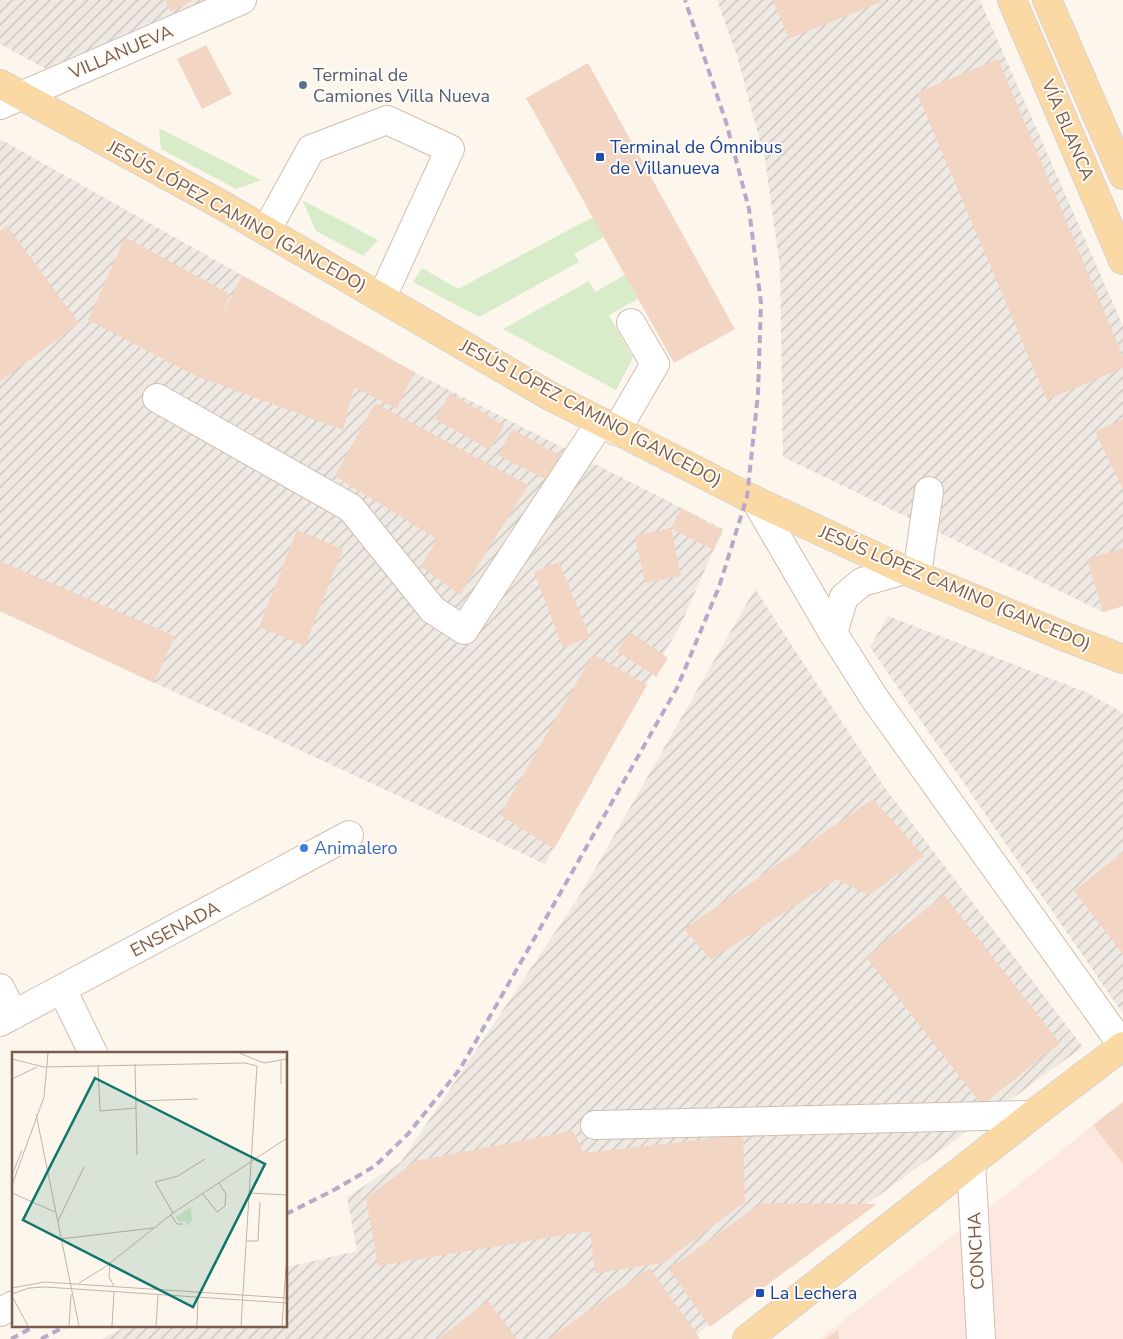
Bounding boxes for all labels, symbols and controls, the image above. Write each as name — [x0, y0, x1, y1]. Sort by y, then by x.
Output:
street label: VILLANUEVA — [64, 19, 177, 85]
place label: Terminal de Camiones Villa Nueva — [313, 63, 490, 108]
street label: VÍA BLANCA — [1036, 75, 1100, 184]
marker: Terminal de Camiones Villa Nueva — [297, 79, 309, 91]
street label: JESÚS LÓPEZ CAMINO (GANCEDO) — [102, 134, 371, 298]
place label: Terminal de Ómnibus de Villanueva — [610, 135, 782, 180]
marker: Terminal de Ómnibus de Villanueva — [594, 151, 606, 163]
street label: JESÚS LÓPEZ CAMINO (GANCEDO) — [455, 333, 726, 492]
street label: JESÚS LÓPEZ CAMINO (GANCEDO) — [814, 519, 1095, 656]
place label: Animalero — [314, 836, 398, 860]
marker: Animalero — [298, 842, 310, 854]
street label: ENSENADA — [126, 895, 224, 963]
inset map — [12, 1052, 288, 1326]
street label: CONCHA — [962, 1212, 990, 1290]
place label: La Lechera — [770, 1281, 857, 1305]
marker: La Lechera — [754, 1287, 766, 1299]

